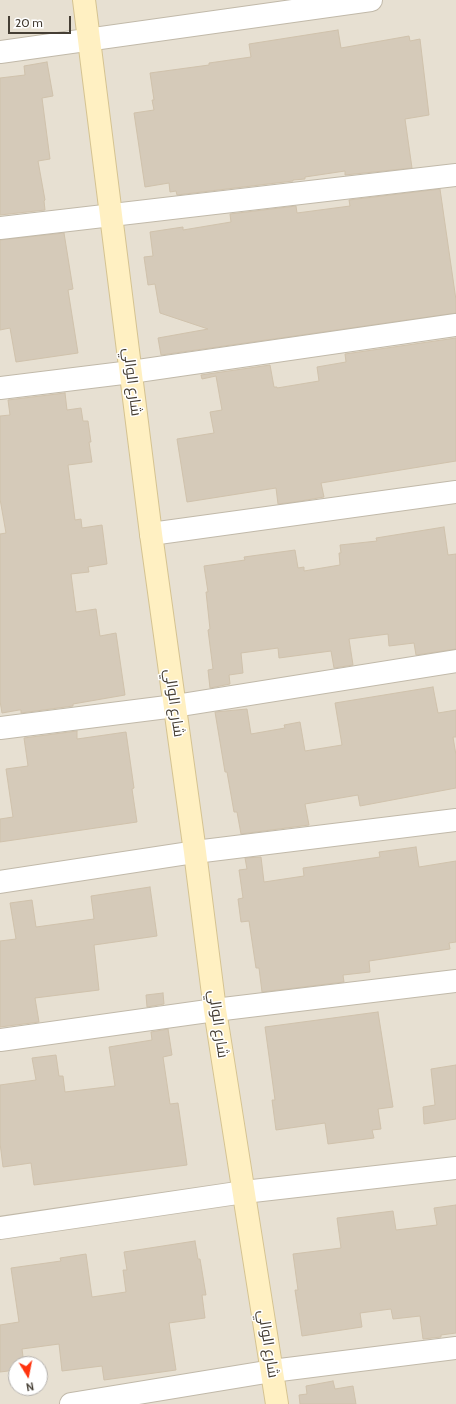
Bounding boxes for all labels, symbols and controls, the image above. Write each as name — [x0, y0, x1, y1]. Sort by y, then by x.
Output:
scale bar — [10, 8, 73, 34]
text: 20 m — [15, 15, 43, 30]
street label: شارع الوالي — [119, 347, 145, 417]
street label: شارع الوالي — [160, 668, 188, 738]
street label: شارع الوالي — [204, 989, 232, 1059]
street label: شارع الوالي — [254, 1309, 282, 1379]
north arrow — [8, 1356, 48, 1396]
text: N — [25, 1379, 35, 1394]

